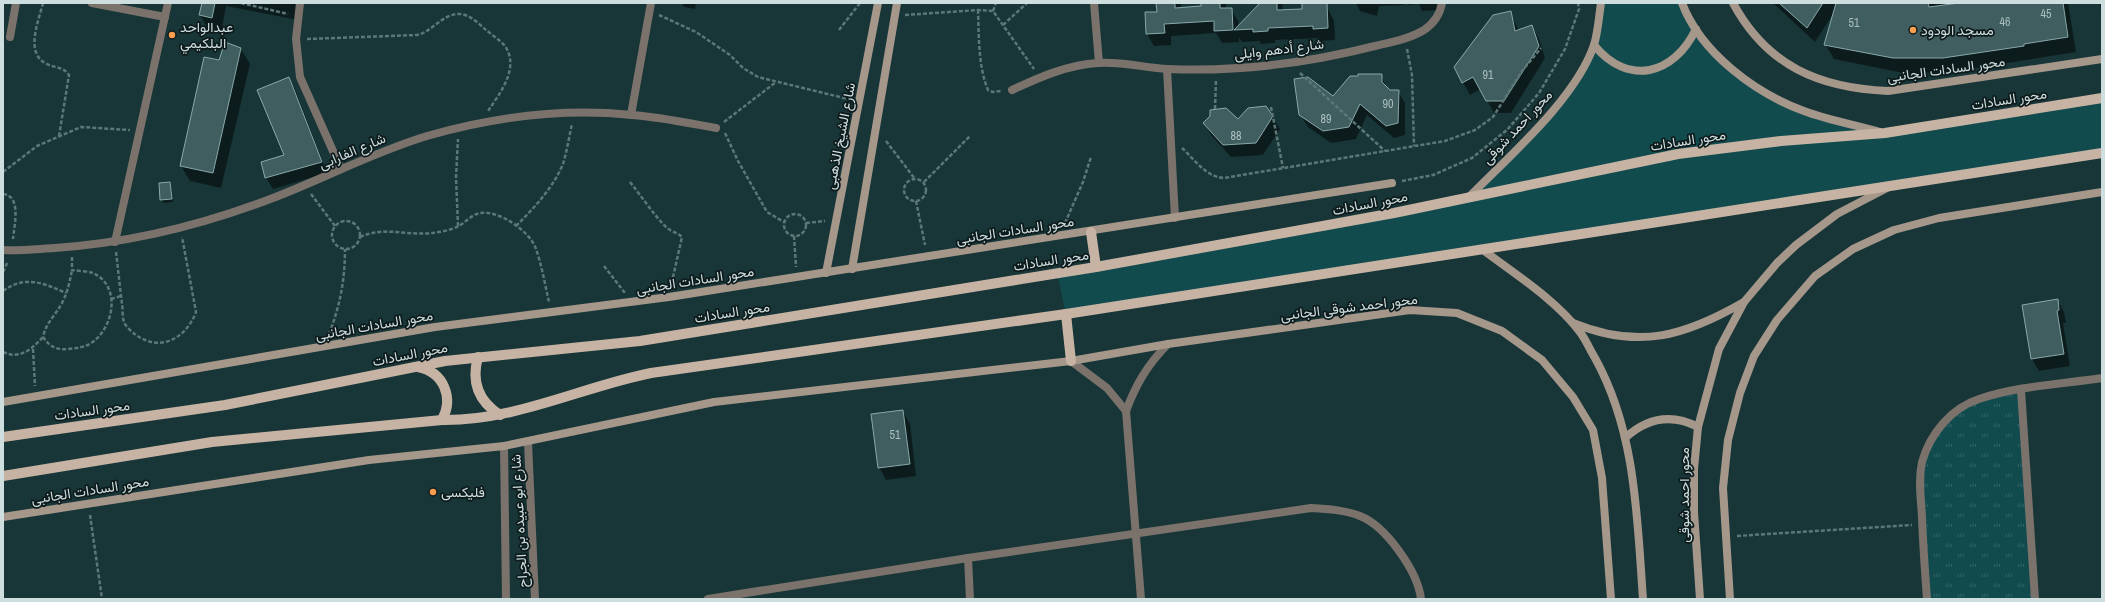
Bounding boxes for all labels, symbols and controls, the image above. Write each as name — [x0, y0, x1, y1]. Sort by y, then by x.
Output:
house number: 45 — [2041, 6, 2052, 22]
house number: 46 — [2000, 14, 2010, 30]
house number: 51 — [1849, 15, 1860, 31]
place label: عبدالواحد البلكيمي — [180, 18, 233, 55]
place label: مسجد الودود — [1921, 21, 1994, 39]
marker: مسجد الودود — [1908, 25, 1918, 35]
marker: عبدالواحد البلكيمي — [167, 30, 177, 40]
street label: شارع أدهم وايلى — [1233, 35, 1325, 65]
street label: محور السادات الجانبى — [1886, 52, 2006, 86]
house number: 91 — [1483, 67, 1494, 83]
street label: شارع الشيخ الذهبى — [821, 81, 861, 192]
street label: محور السادات — [1970, 84, 2048, 114]
street label: محور احمد شوقى — [1478, 86, 1556, 168]
house number: 90 — [1383, 96, 1393, 112]
house number: 89 — [1321, 111, 1331, 127]
street label: محور السادات — [1649, 125, 1727, 155]
house number: 88 — [1231, 128, 1241, 144]
street label: شارع الفارابى — [316, 129, 389, 175]
street label: محور السادات — [1331, 187, 1409, 219]
street label: محور السادات الجانبى — [955, 212, 1075, 248]
street label: محور السادات — [1012, 245, 1090, 275]
street label: محور السادات الجانبى — [635, 262, 755, 298]
street label: محور احمد شوقى الجانبى — [1279, 290, 1419, 324]
street label: محور السادات — [693, 297, 771, 327]
street label: محور السادات الجانبى — [314, 306, 434, 344]
street label: محور السادات — [371, 338, 449, 370]
street label: محور السادات — [53, 396, 131, 424]
house number: 51 — [890, 427, 901, 443]
street label: محور احمد شوقى — [1675, 447, 1693, 543]
street label: شارع ابو عبيده بن الجراح — [507, 454, 533, 588]
street label: محور السادات الجانبى — [30, 472, 150, 508]
place label: فليكسى — [441, 483, 485, 501]
marker: فليكسى — [428, 487, 438, 497]

